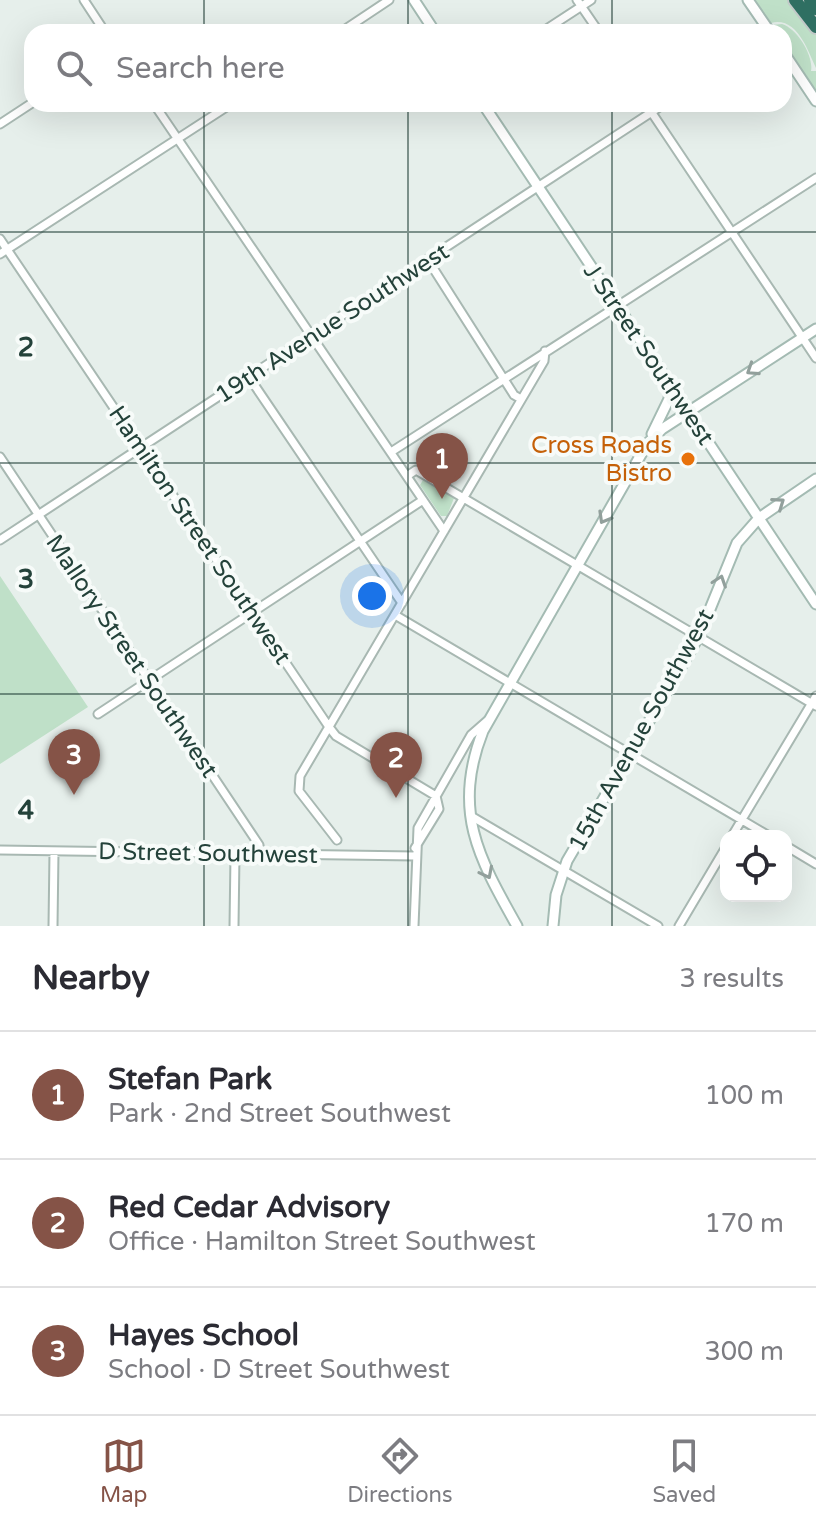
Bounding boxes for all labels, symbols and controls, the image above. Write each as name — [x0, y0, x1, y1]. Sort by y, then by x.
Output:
search box — [24, 24, 792, 112]
icon: search — [52, 46, 96, 90]
text: Search here — [116, 50, 285, 87]
street label: 19th Avenue Southwest — [210, 237, 455, 410]
street label: J Street Southwest — [577, 258, 720, 451]
text: 2 — [18, 332, 34, 363]
one-way arrow — [746, 361, 761, 376]
street label: Hamilton Street Southwest — [102, 401, 297, 670]
place label: Cross Roads Bistro — [531, 431, 672, 488]
pin: 1 — [416, 433, 468, 499]
marker: Cross Roads Bistro — [679, 450, 697, 468]
one-way arrow — [771, 498, 785, 513]
one-way arrow — [598, 509, 614, 523]
street label: Mallory Street Southwest — [39, 529, 224, 783]
text: 3 — [18, 564, 34, 595]
one-way arrow — [710, 575, 727, 589]
your location — [352, 576, 392, 616]
street label: 15th Avenue Southwest — [563, 604, 720, 857]
pin: 3 — [48, 729, 100, 795]
pin: 2 — [370, 732, 422, 798]
text: 4 — [18, 795, 34, 826]
map controls — [720, 830, 792, 902]
button: locate — [720, 830, 792, 902]
street label: D Street Southwest — [98, 837, 318, 870]
one-way arrow — [478, 864, 493, 879]
text: Nearby — [32, 958, 150, 999]
text: 3 results — [679, 963, 784, 994]
text: Stefan Park — [108, 1061, 272, 1098]
text: 1 — [50, 1080, 66, 1111]
text: 100 m — [704, 1080, 784, 1111]
text: Park · 2nd Street Southwest — [108, 1098, 451, 1129]
text: Red Cedar Advisory — [108, 1189, 390, 1226]
text: 2 — [50, 1208, 66, 1239]
text: 170 m — [704, 1208, 784, 1239]
text: Office · Hamilton Street Southwest — [108, 1226, 536, 1257]
text: Hayes School — [108, 1317, 299, 1354]
text: 3 — [50, 1336, 66, 1367]
text: 300 m — [704, 1336, 784, 1367]
text: School · D Street Southwest — [108, 1354, 450, 1385]
tab: Map — [100, 1434, 147, 1508]
tab: Directions — [347, 1434, 453, 1508]
tab: Saved — [652, 1434, 716, 1508]

